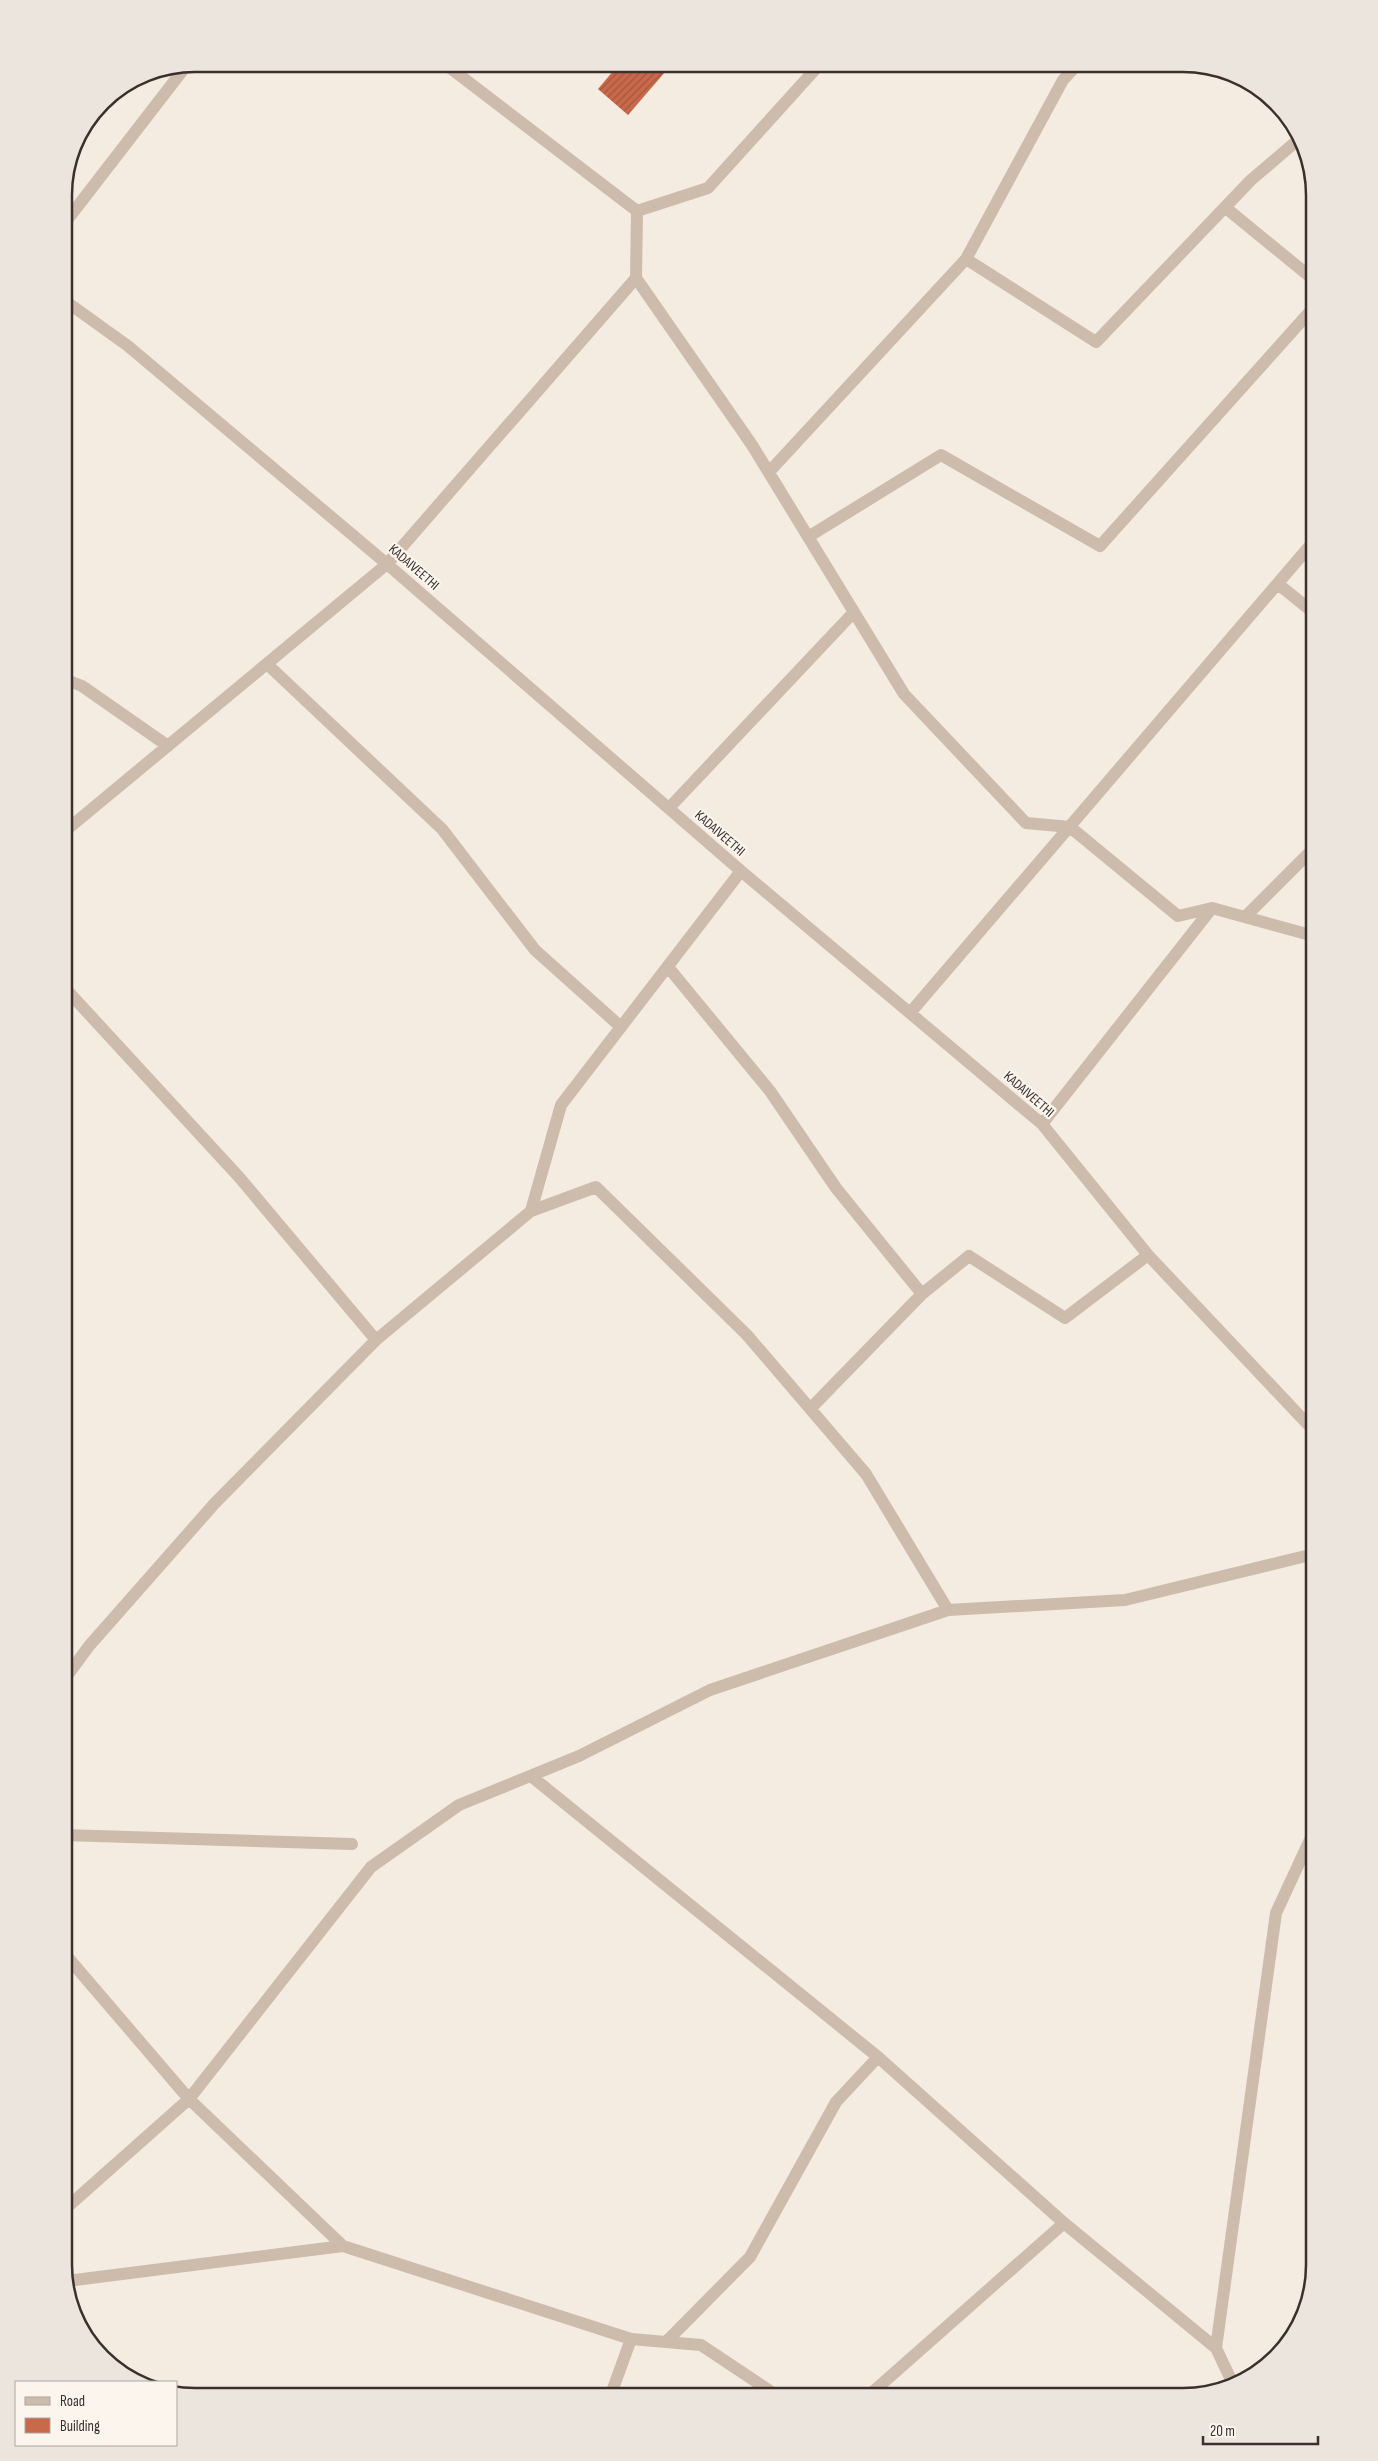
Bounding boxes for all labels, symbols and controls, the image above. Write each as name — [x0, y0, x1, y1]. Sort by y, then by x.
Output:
street label: KADAIVEETHI — [385, 540, 443, 594]
street label: KADAIVEETHI — [691, 806, 749, 860]
street label: KADAIVEETHI — [1000, 1067, 1058, 1121]
legend — [15, 2381, 178, 2446]
text: Road — [60, 2392, 85, 2411]
scale bar — [1203, 2414, 1318, 2446]
text: Building — [60, 2417, 100, 2436]
text: 20 m — [1210, 2422, 1235, 2441]

